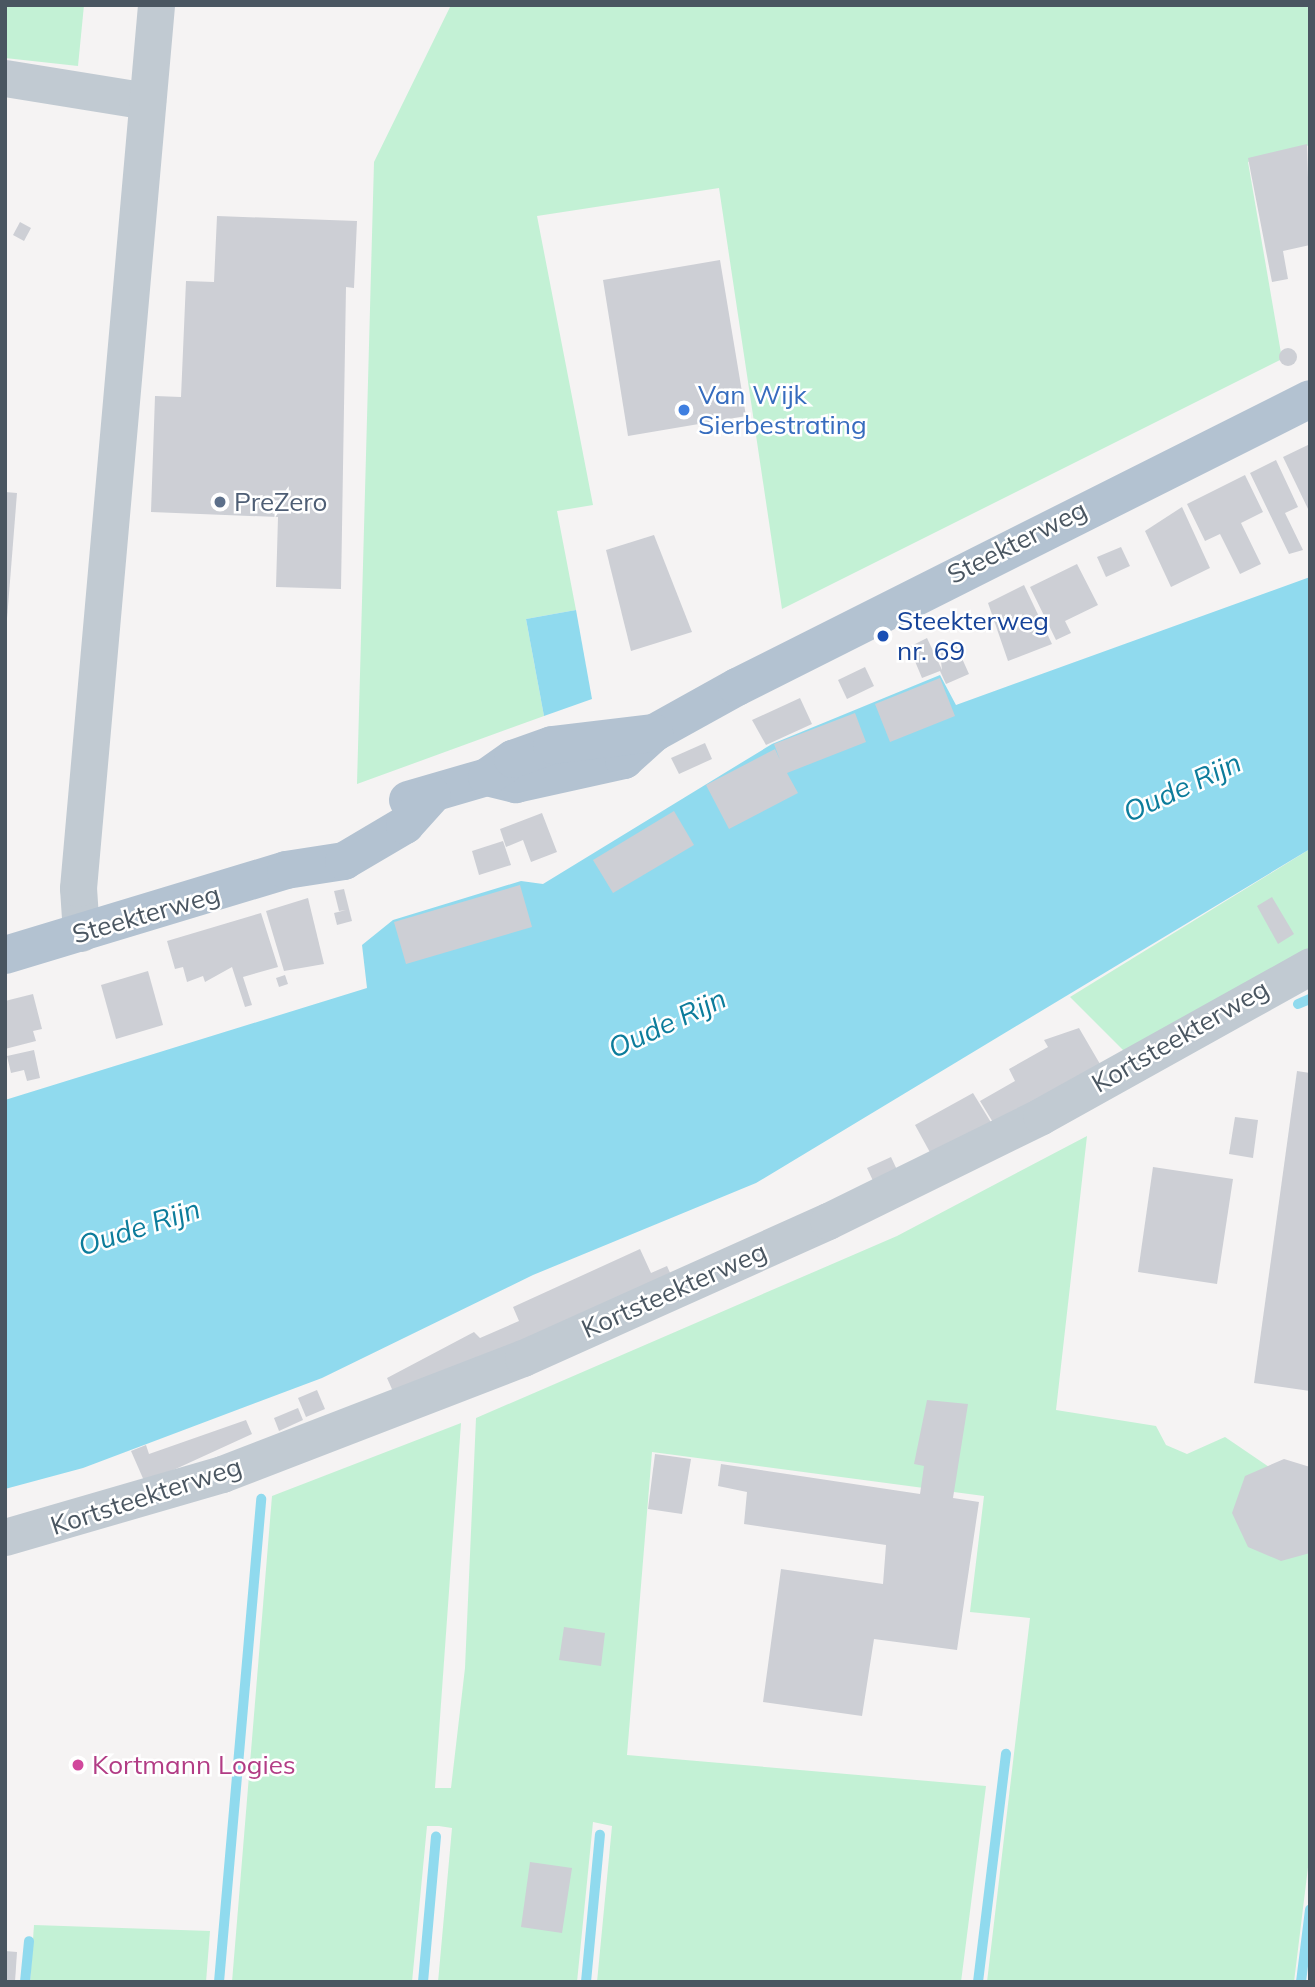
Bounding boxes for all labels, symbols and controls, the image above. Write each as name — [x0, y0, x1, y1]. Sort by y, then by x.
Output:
place label: Van Wijk Sierbestrating — [698, 379, 867, 440]
marker: Van Wijk Sierbestrating — [676, 402, 692, 418]
place label: PreZero — [234, 486, 327, 518]
marker: PreZero — [212, 494, 228, 510]
street label: Steekterweg — [942, 494, 1092, 590]
place label: Steekterweg nr. 69 — [897, 605, 1049, 666]
marker: Steekterweg nr. 69 — [875, 628, 891, 644]
water label: Oude Rijn — [1118, 745, 1246, 829]
street label: Steekterweg — [69, 878, 223, 950]
street label: Kortsteekterweg — [1086, 973, 1274, 1099]
water label: Oude Rijn — [603, 981, 731, 1065]
water label: Oude Rijn — [74, 1192, 204, 1262]
street label: Kortsteekterweg — [577, 1235, 771, 1345]
street label: Kortsteekterweg — [47, 1450, 245, 1542]
place label: Kortmann Logies — [92, 1749, 296, 1781]
marker: Kortmann Logies — [70, 1757, 86, 1773]

